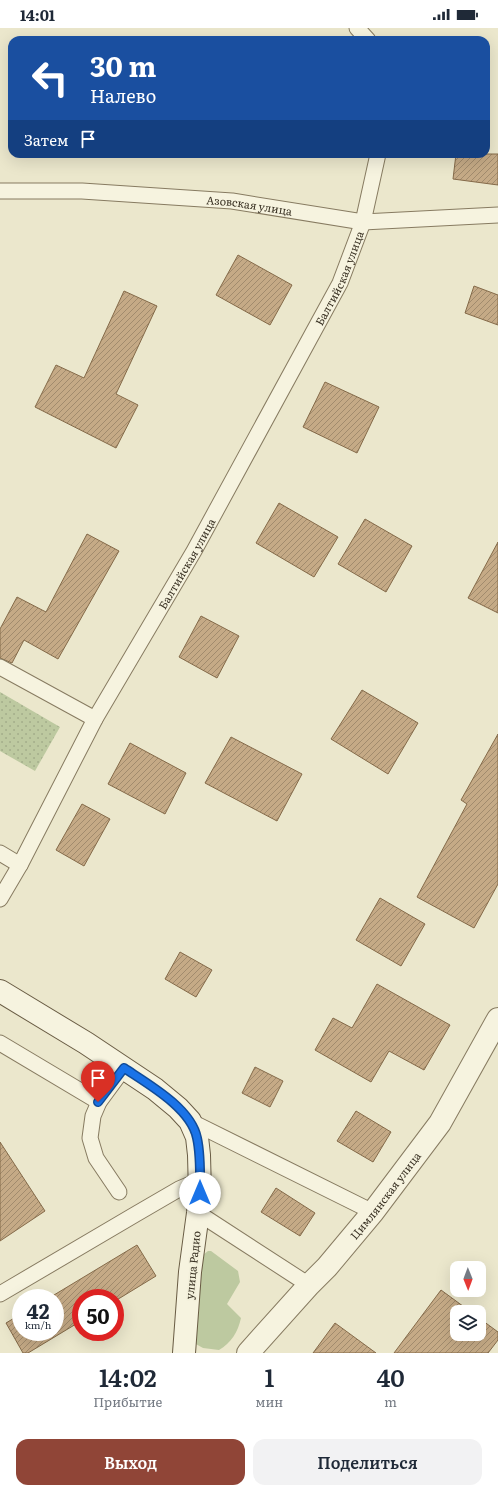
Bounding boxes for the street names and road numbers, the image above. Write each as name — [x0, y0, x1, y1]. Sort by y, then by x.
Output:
street label: Азовская улица — [206, 191, 294, 219]
street label: Балтийская улица — [311, 228, 367, 328]
street label: Балтийская улица — [154, 515, 219, 612]
street label: Цимлянская улица — [346, 1148, 424, 1242]
street label: улица Радио — [180, 1230, 204, 1300]

